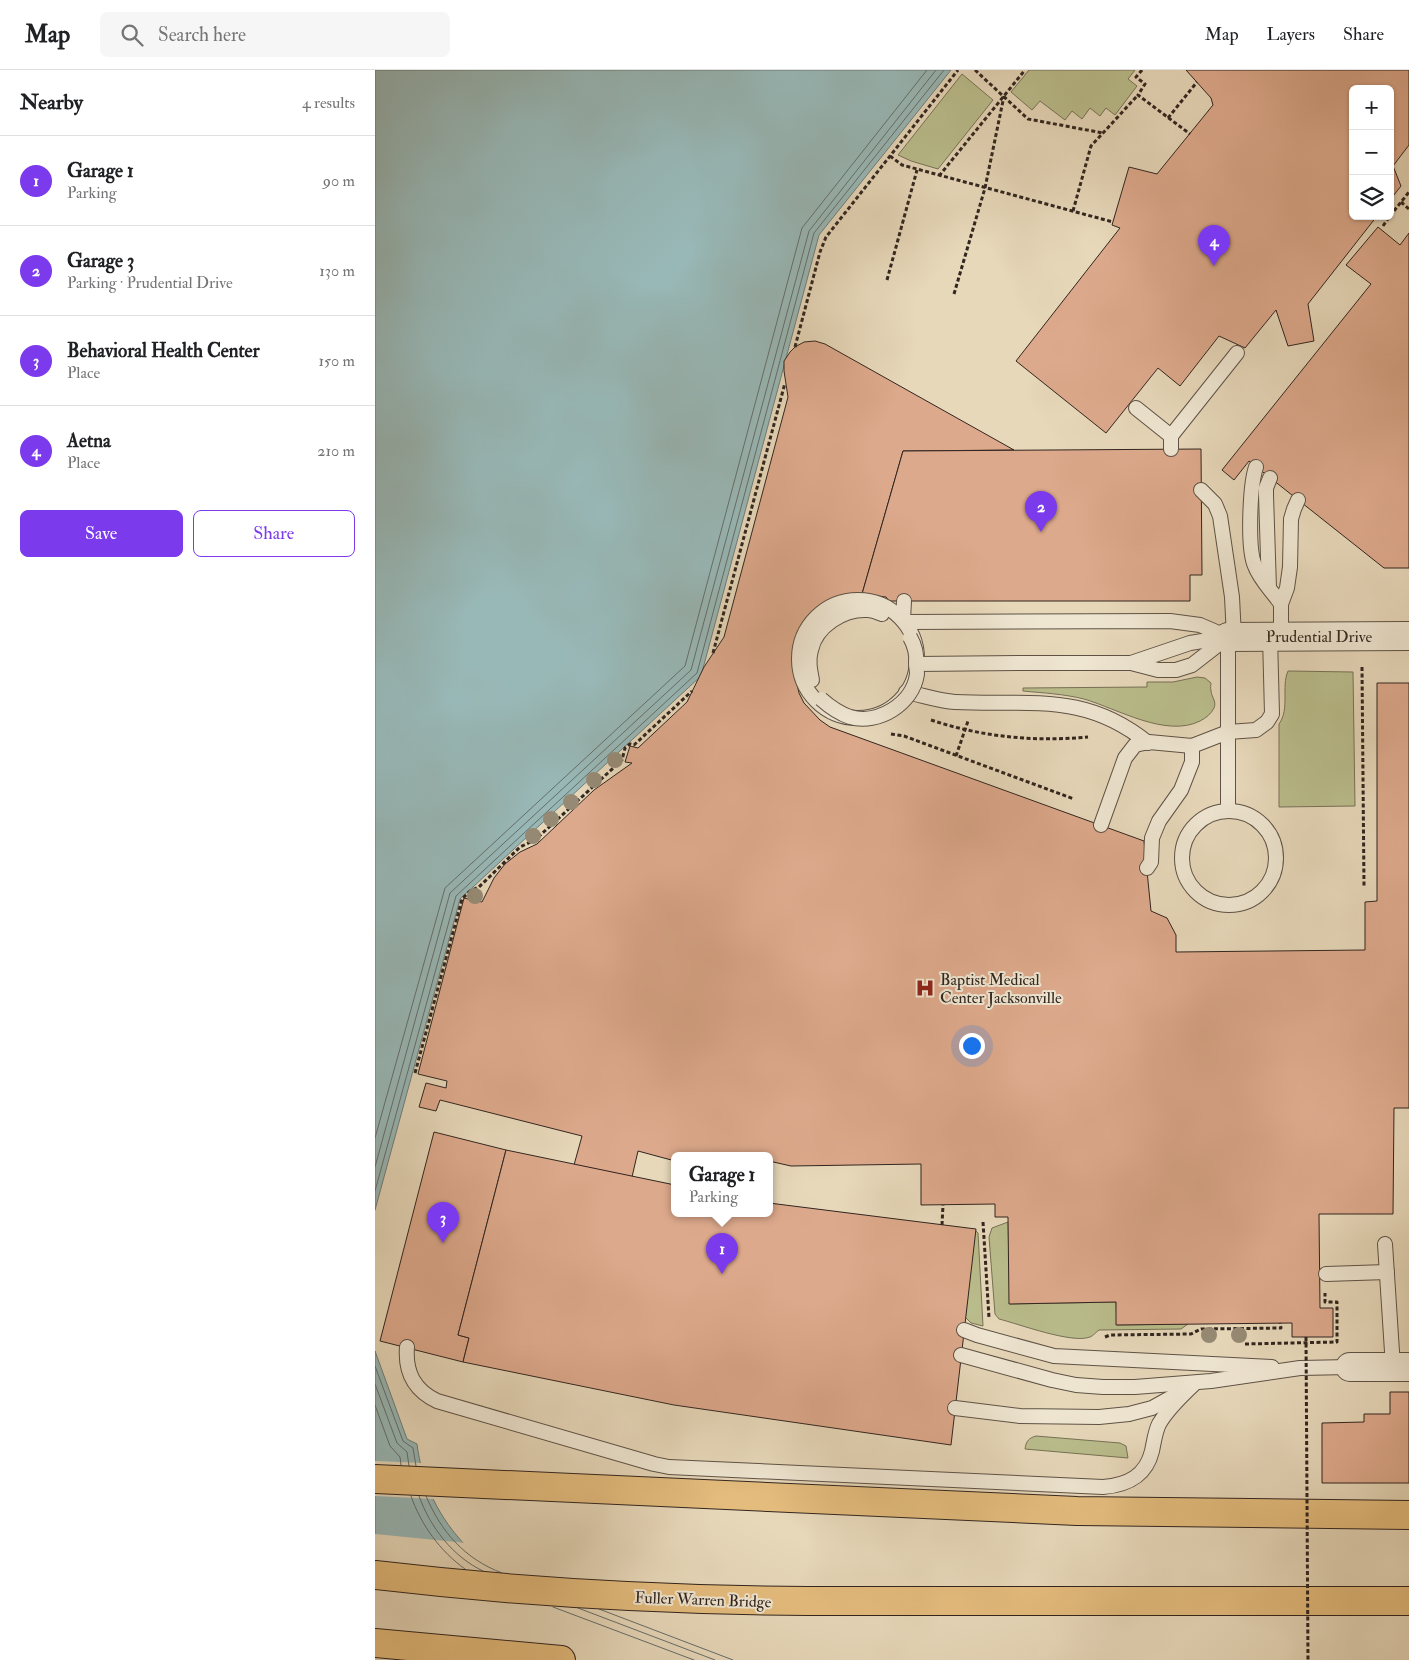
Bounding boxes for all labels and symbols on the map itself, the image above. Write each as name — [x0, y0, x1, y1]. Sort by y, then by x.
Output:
pin: 4 — [1198, 225, 1230, 266]
pin: 2 — [1025, 491, 1057, 532]
street label: Prudential Drive — [1266, 627, 1372, 647]
place label: Baptist Medical Center Jacksonville — [940, 970, 1062, 1009]
hospital icon: Baptist Medical Center Jacksonville — [914, 977, 936, 999]
your location — [959, 1033, 985, 1059]
pin: 3 — [427, 1202, 459, 1243]
pin: 1 — [706, 1233, 738, 1274]
street label: Fuller Warren Bridge — [634, 1588, 772, 1612]

